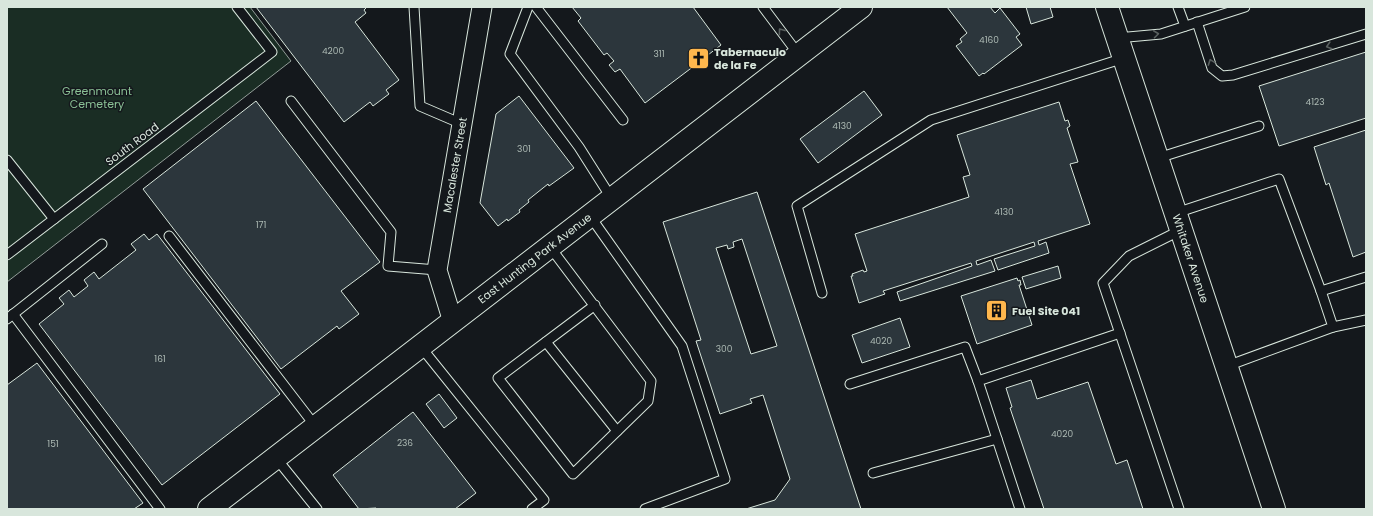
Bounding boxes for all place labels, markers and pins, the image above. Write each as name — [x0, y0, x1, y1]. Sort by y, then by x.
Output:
place label: Tabernaculo de la Fe — [714, 44, 786, 73]
church icon: Tabernaculo de la Fe — [685, 45, 711, 71]
building icon: Fuel Site 041 — [984, 298, 1010, 324]
place label: Fuel Site 041 — [1012, 303, 1080, 319]

